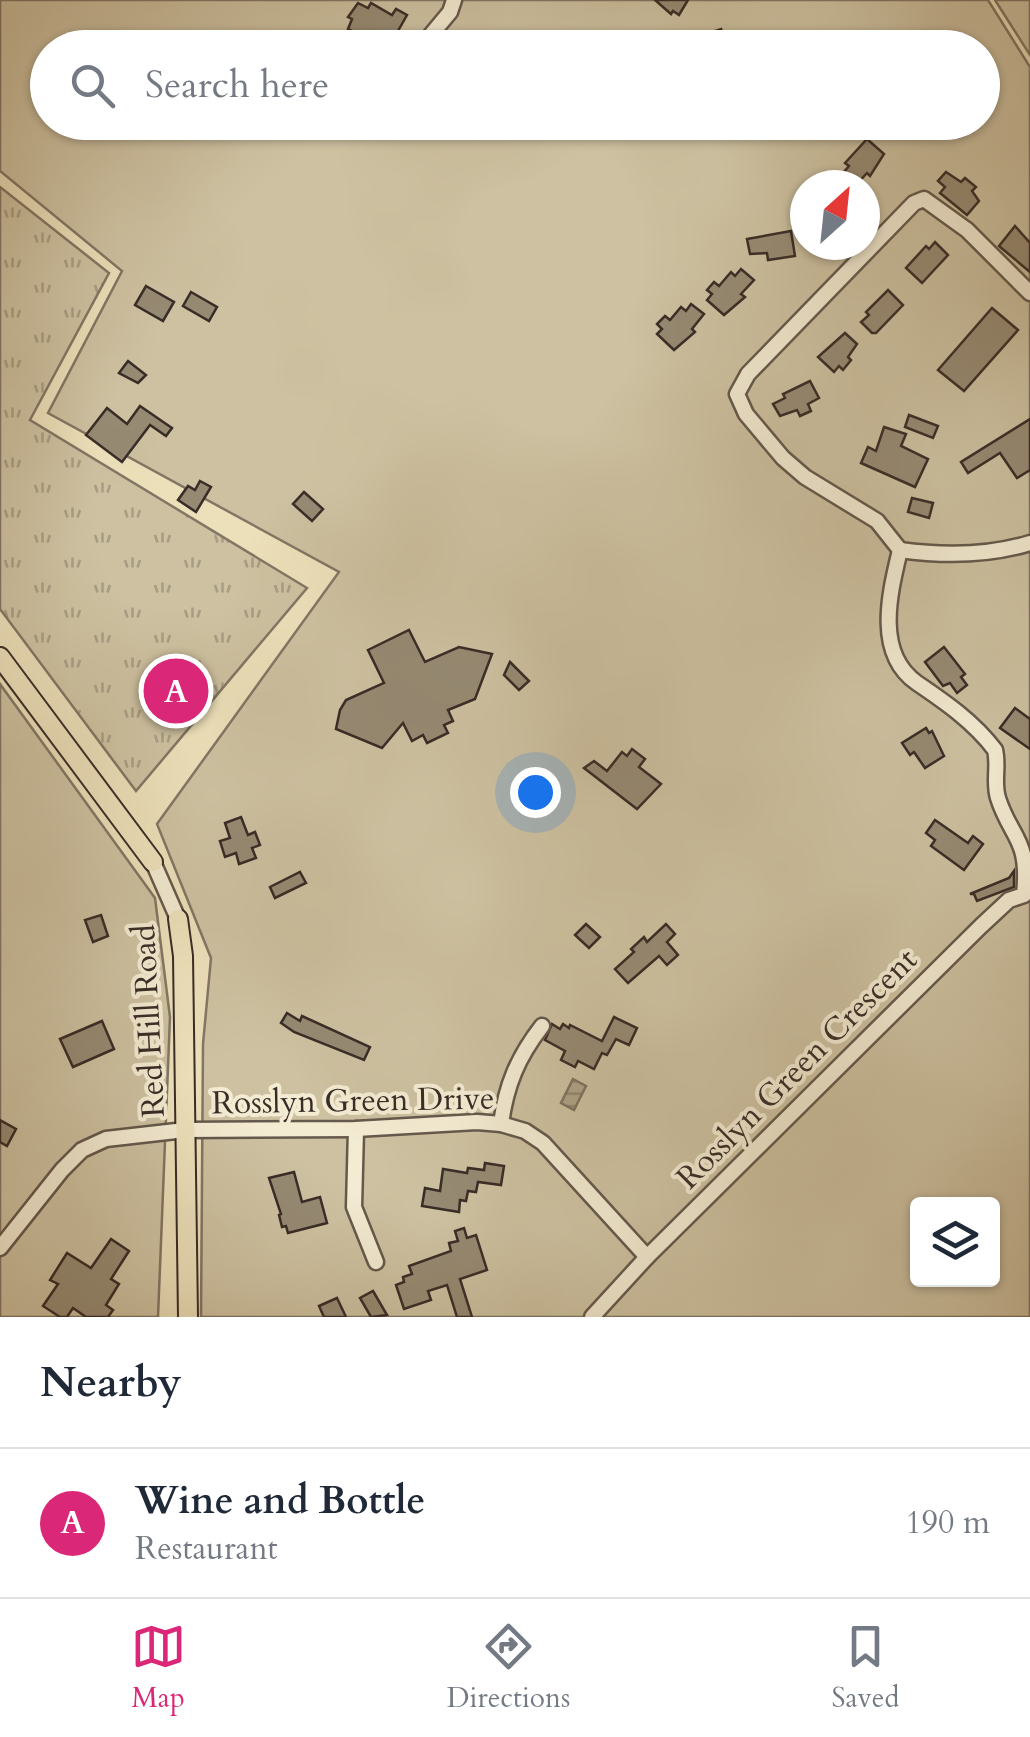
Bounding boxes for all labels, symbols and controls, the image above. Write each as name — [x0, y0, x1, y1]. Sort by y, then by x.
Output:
search box — [30, 30, 1000, 140]
icon: search — [65, 58, 120, 113]
text: Search here — [145, 59, 329, 111]
north arrow — [790, 170, 880, 260]
pin: A — [144, 654, 208, 728]
your location — [510, 767, 561, 818]
street label: Red Hill Road — [122, 923, 176, 1119]
street label: Rosslyn Green Crescent — [667, 939, 927, 1199]
street label: Rosslyn Green Drive — [211, 1077, 495, 1125]
map controls — [910, 1197, 1000, 1287]
button: layers — [910, 1197, 1000, 1287]
text: Nearby — [40, 1354, 182, 1411]
text: Wine and Bottle — [135, 1475, 425, 1527]
text: A — [60, 1501, 85, 1545]
text: 190 m — [905, 1501, 990, 1545]
text: Restaurant — [135, 1527, 278, 1571]
tab: Map — [131, 1619, 186, 1717]
tab: Directions — [447, 1619, 570, 1717]
tab: Saved — [831, 1619, 899, 1717]

